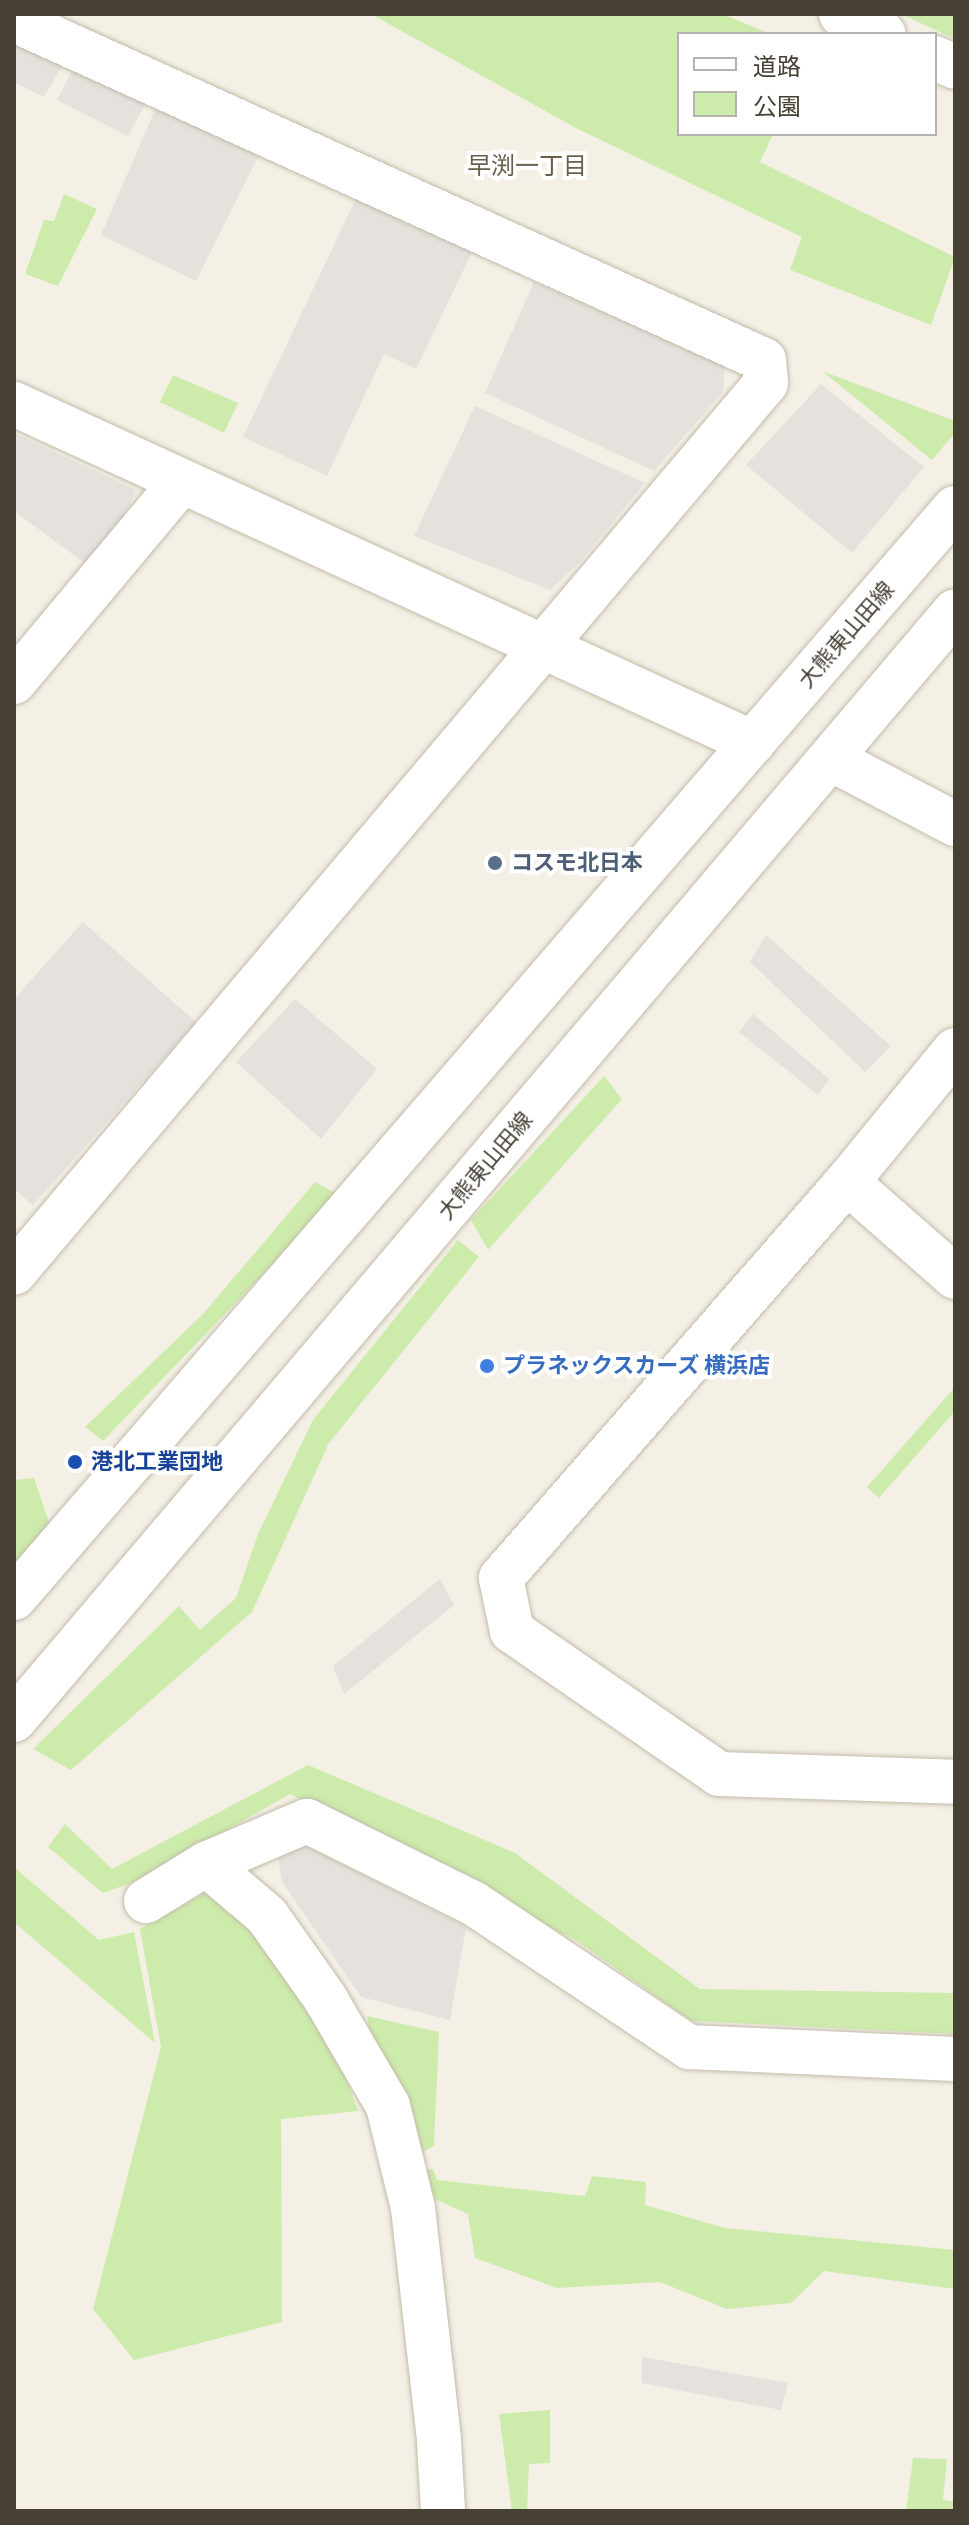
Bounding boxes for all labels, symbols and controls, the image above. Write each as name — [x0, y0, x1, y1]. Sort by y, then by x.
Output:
legend — [677, 32, 937, 136]
text: 道路 — [753, 53, 801, 81]
text: 公園 — [753, 93, 801, 121]
district label: 早渕一丁目 — [467, 153, 587, 181]
street label: 大熊東山田線 — [793, 577, 899, 693]
place label: コスモ北日本 — [511, 850, 643, 876]
marker: コスモ北日本 — [486, 854, 504, 872]
street label: 大熊東山田線 — [432, 1107, 538, 1225]
place label: プラネックスカーズ 横浜店 — [503, 1353, 772, 1379]
marker: プラネックスカーズ 横浜店 — [478, 1357, 496, 1375]
place label: 港北工業団地 — [91, 1449, 223, 1475]
marker: 港北工業団地 — [66, 1453, 84, 1471]

